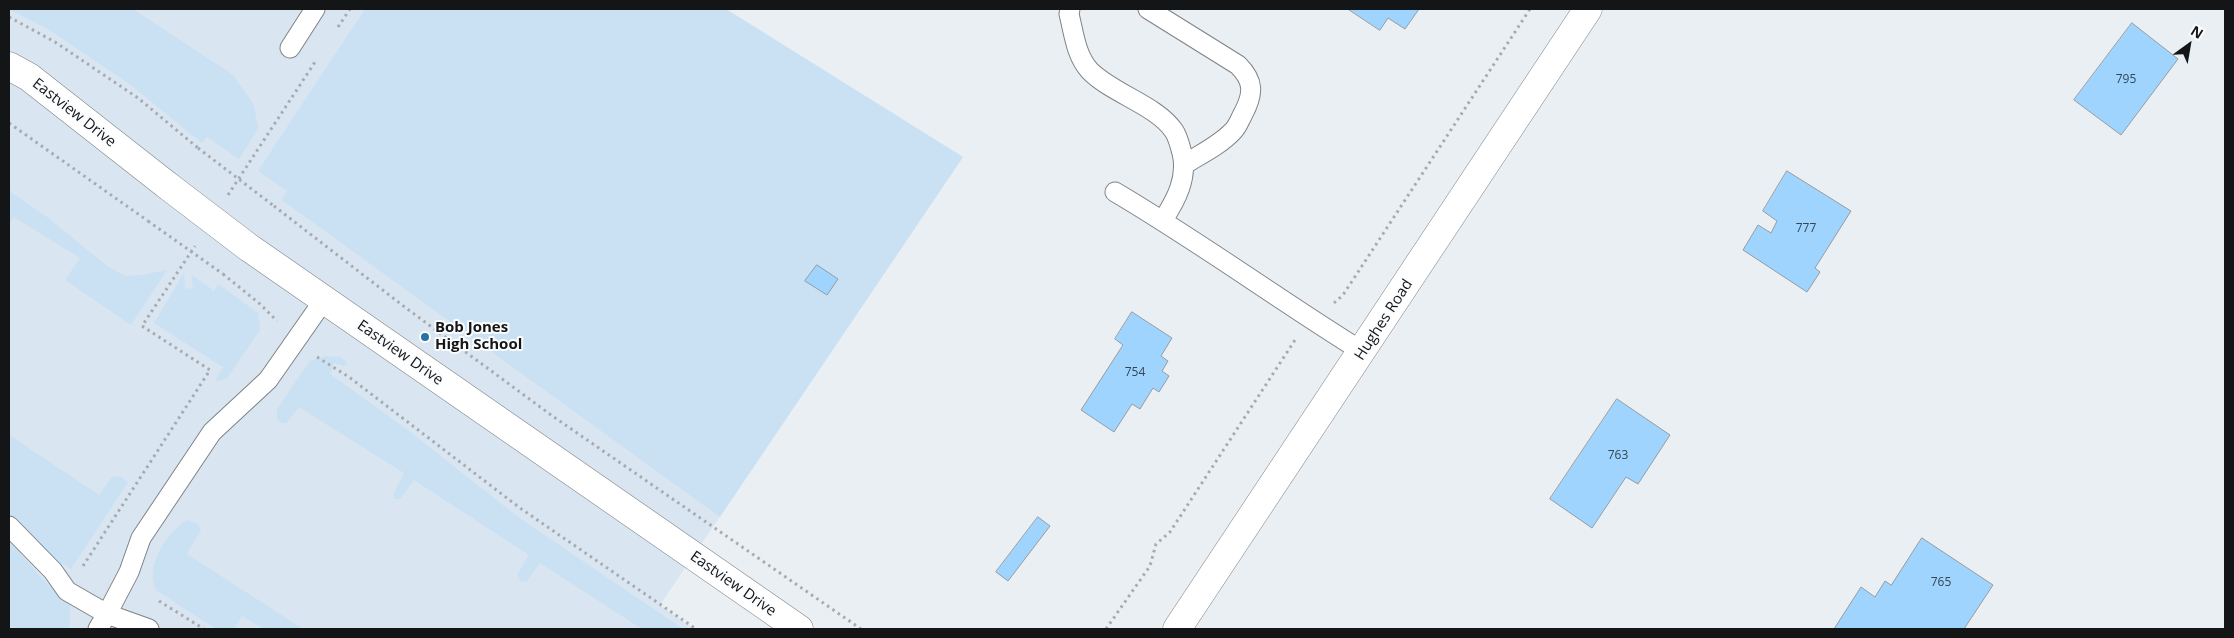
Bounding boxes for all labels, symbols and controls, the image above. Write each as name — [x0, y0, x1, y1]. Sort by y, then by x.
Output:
north arrow — [2164, 20, 2214, 70]
text: N — [2187, 21, 2207, 43]
house number: 795 — [2116, 73, 2136, 87]
street label: Eastview Drive — [29, 75, 119, 151]
house number: 777 — [1796, 222, 1816, 236]
street label: Hughes Road — [1351, 276, 1417, 364]
street label: Eastview Drive — [353, 317, 447, 389]
place label: Bob Jones High School — [435, 319, 522, 354]
marker: Bob Jones High School — [419, 331, 431, 343]
house number: 754 — [1125, 366, 1145, 380]
house number: 763 — [1608, 449, 1628, 463]
street label: Eastview Drive — [686, 548, 780, 620]
house number: 765 — [1931, 576, 1951, 590]

